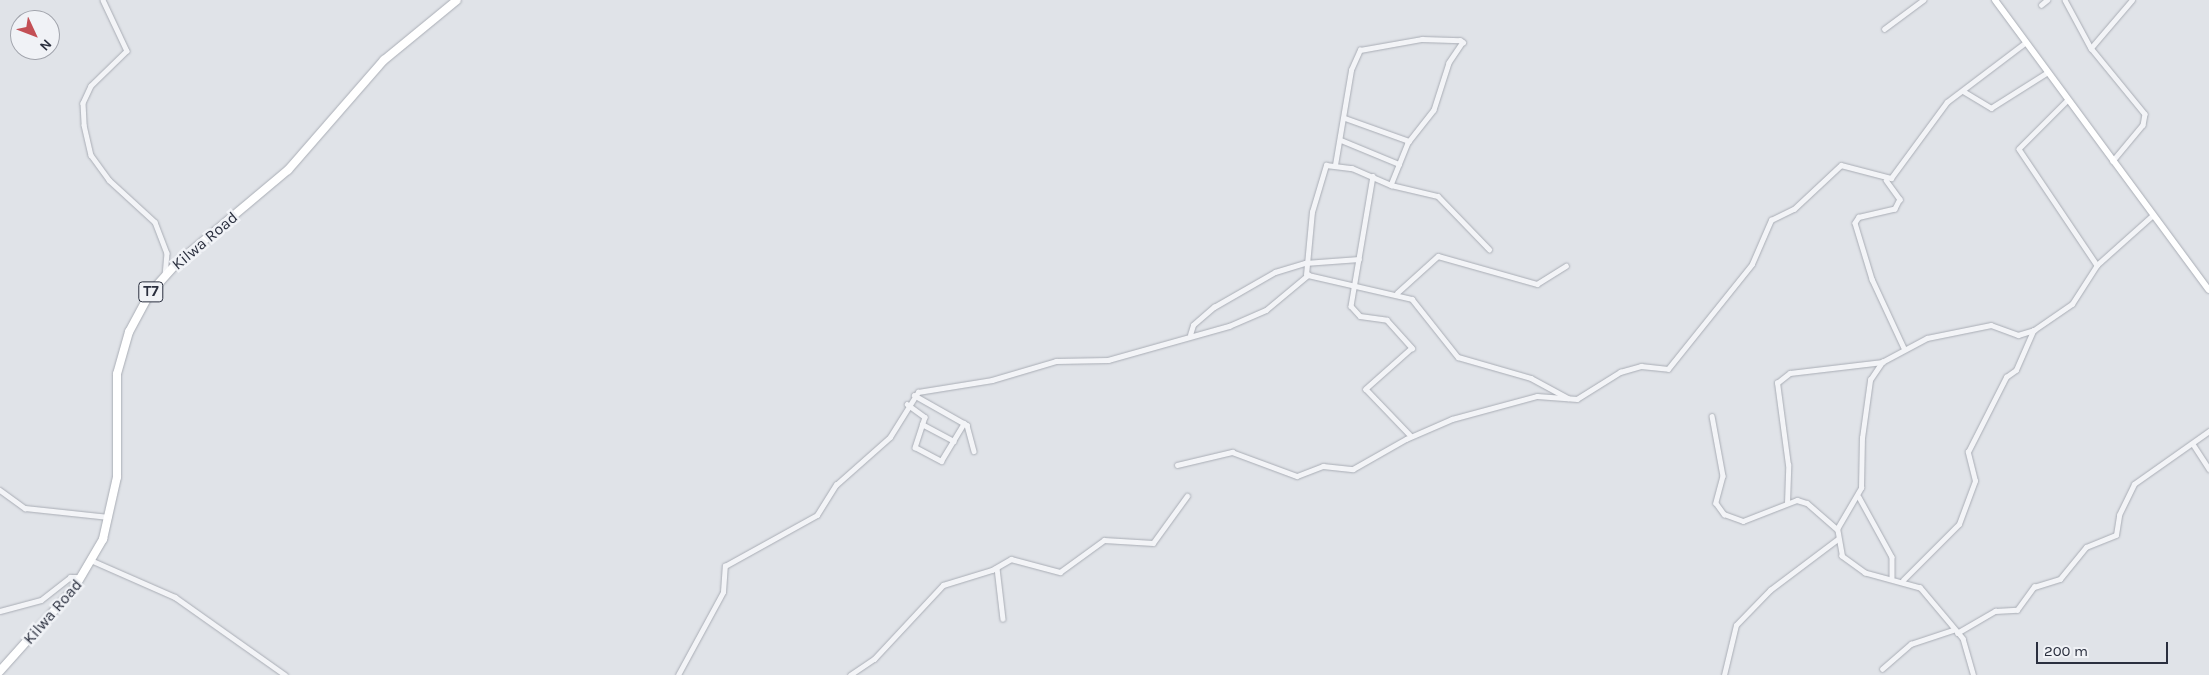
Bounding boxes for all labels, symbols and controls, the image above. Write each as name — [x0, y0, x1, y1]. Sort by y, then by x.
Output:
north arrow — [10, 10, 60, 60]
text: N — [36, 35, 55, 54]
street label: Kilwa Road — [168, 208, 242, 274]
road number: T7 — [137, 280, 165, 304]
street label: Kilwa Road — [20, 576, 86, 648]
scale bar — [2039, 632, 2172, 664]
text: 200 m — [2044, 642, 2088, 660]

